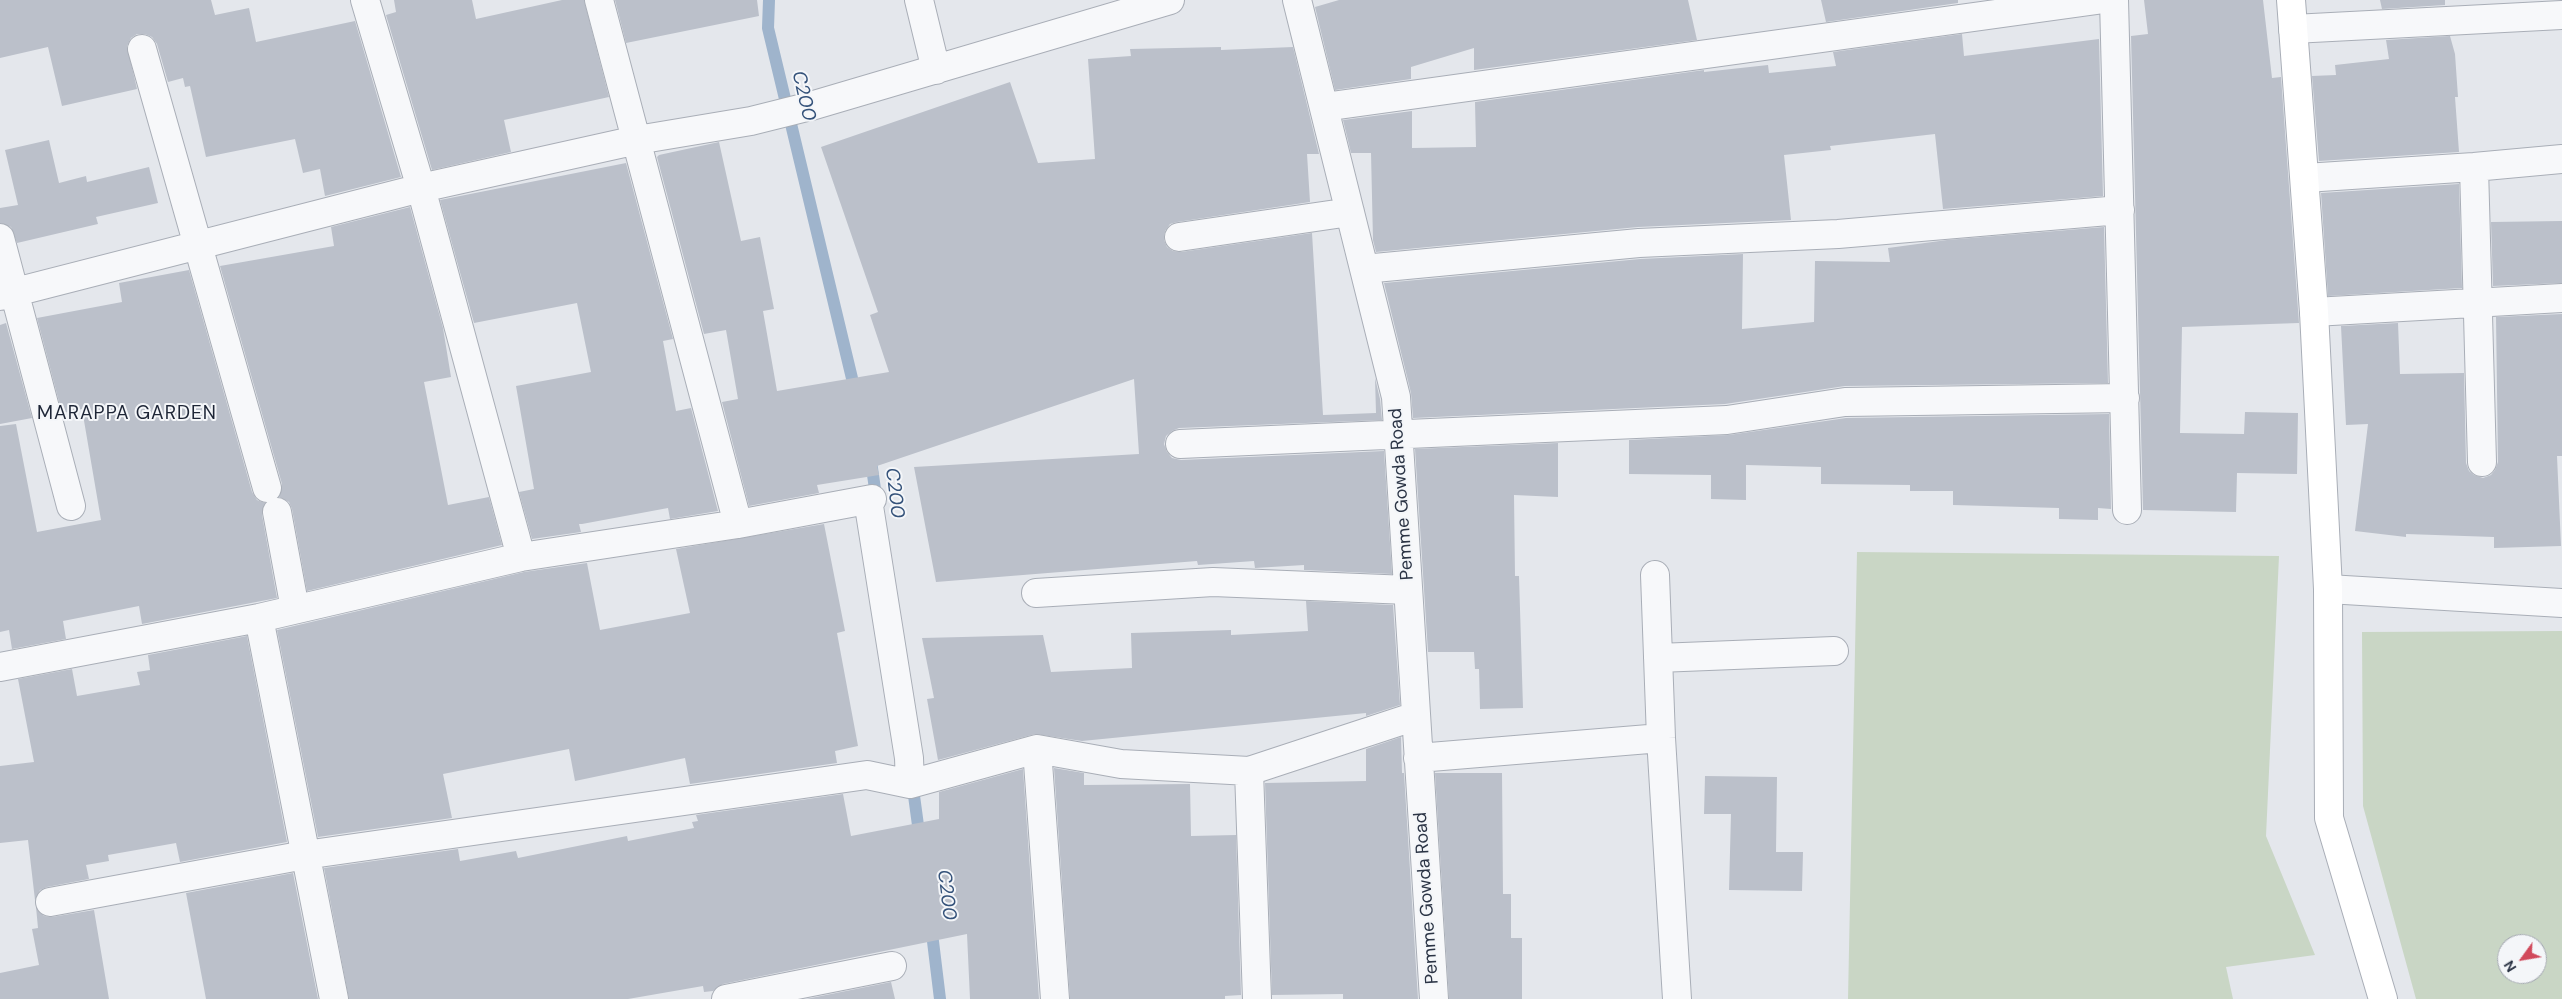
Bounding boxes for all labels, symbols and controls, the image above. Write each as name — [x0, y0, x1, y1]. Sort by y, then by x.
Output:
water label: C200 — [786, 69, 820, 123]
district label: MARAPPA GARDEN — [35, 403, 219, 425]
street label: Pemme Gowda Road — [1385, 407, 1419, 581]
water label: C200 — [880, 466, 908, 520]
street label: Pemme Gowda Road — [1410, 811, 1444, 985]
water label: C200 — [932, 868, 960, 922]
north arrow — [2497, 934, 2547, 984]
text: N — [2500, 957, 2520, 976]

